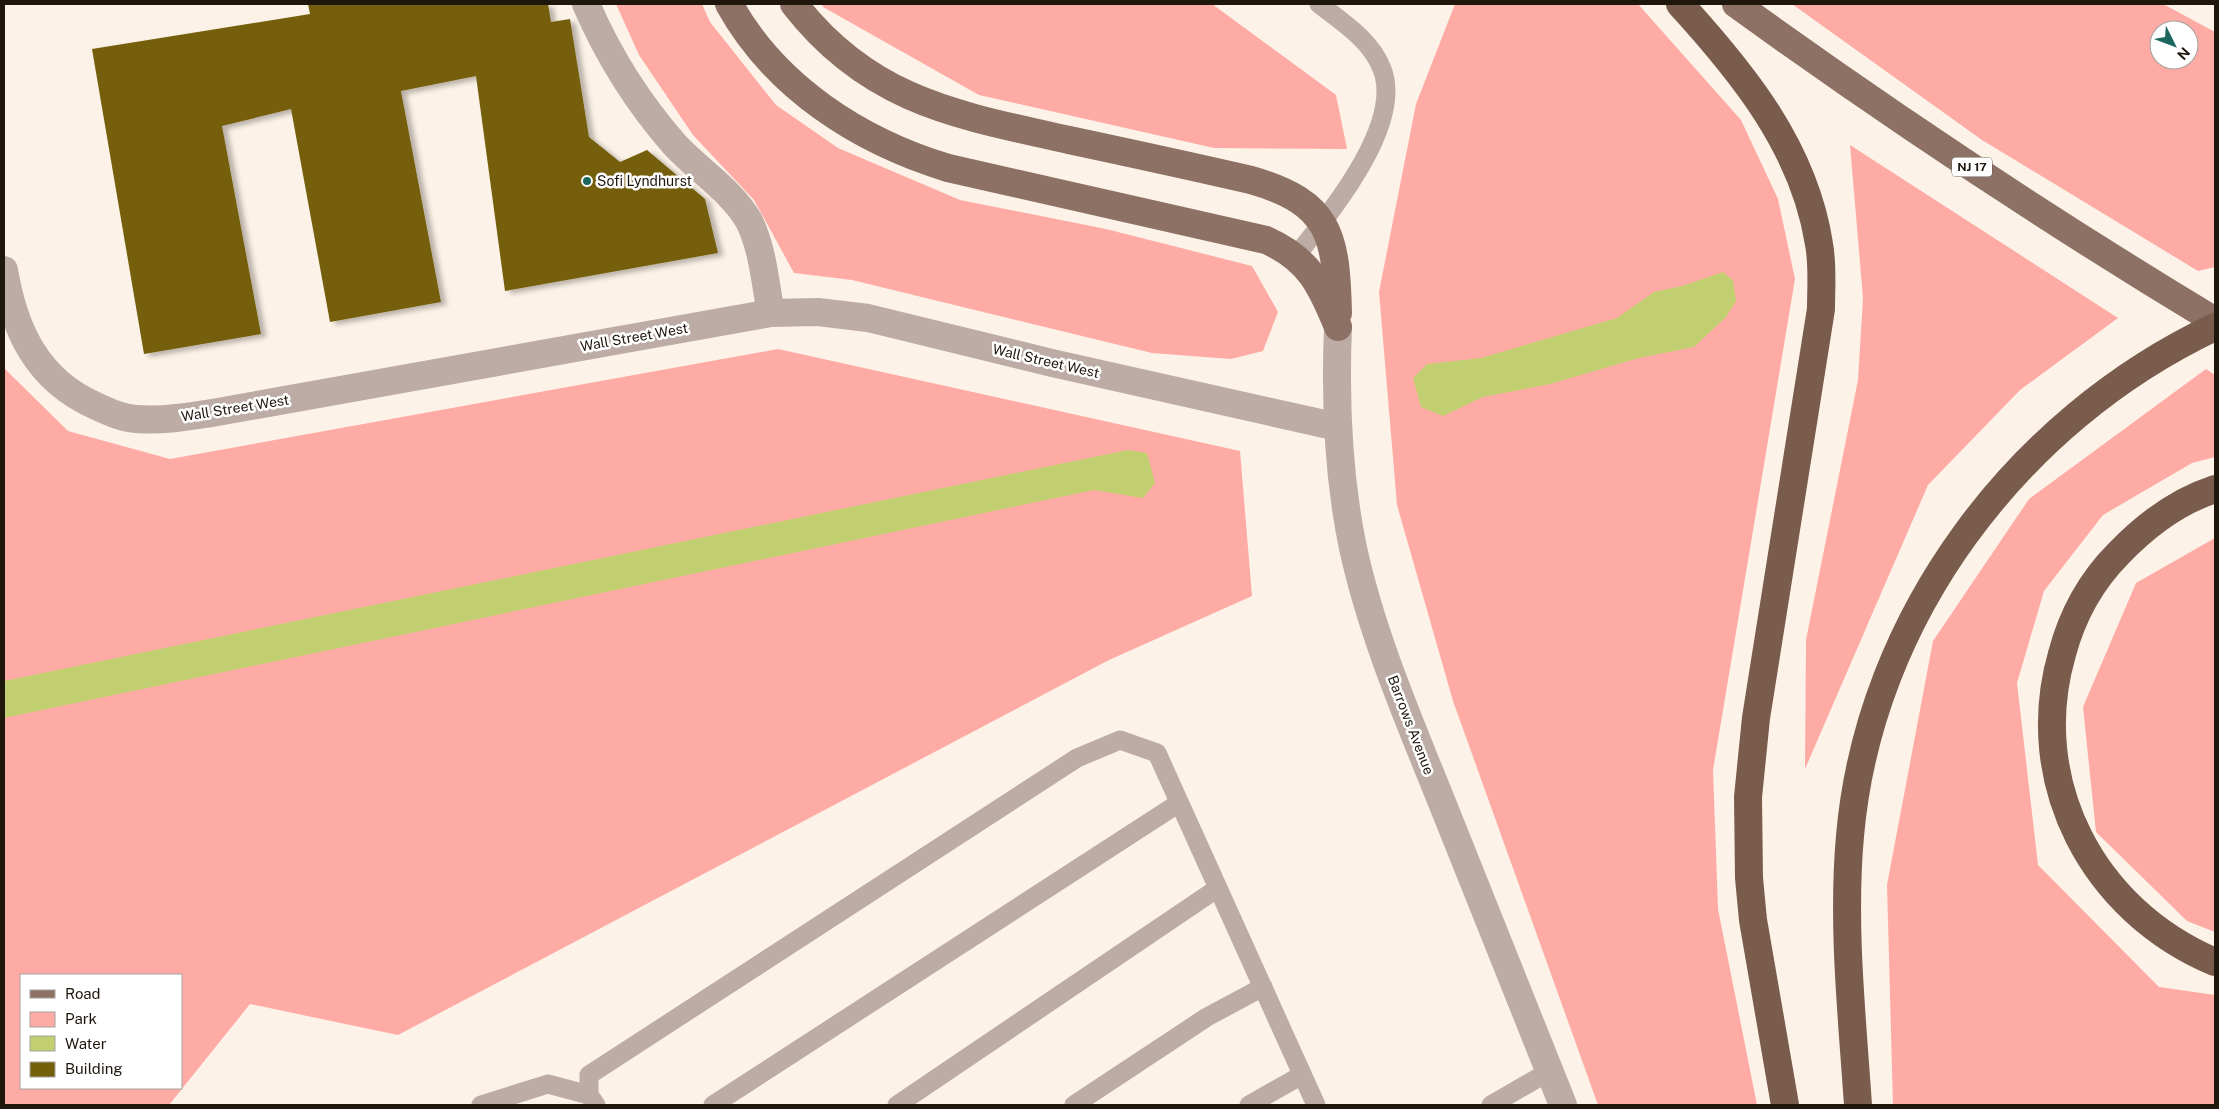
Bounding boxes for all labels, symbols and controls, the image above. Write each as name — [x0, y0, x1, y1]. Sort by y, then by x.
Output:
north arrow — [2149, 20, 2199, 70]
text: N — [2174, 44, 2193, 63]
road number: NJ 17 — [1952, 158, 1992, 176]
place label: Sofi Lyndhurst — [597, 173, 692, 189]
marker: Sofi Lyndhurst — [581, 175, 593, 187]
street label: Wall Street West — [579, 320, 689, 354]
street label: Wall Street West — [991, 341, 1101, 381]
street label: Wall Street West — [180, 392, 290, 424]
street label: Barrows Avenue — [1385, 673, 1437, 777]
legend — [20, 974, 182, 1089]
text: Road — [65, 985, 101, 1002]
text: Park — [65, 1010, 97, 1027]
text: Water — [65, 1035, 107, 1052]
text: Building — [65, 1060, 123, 1077]

